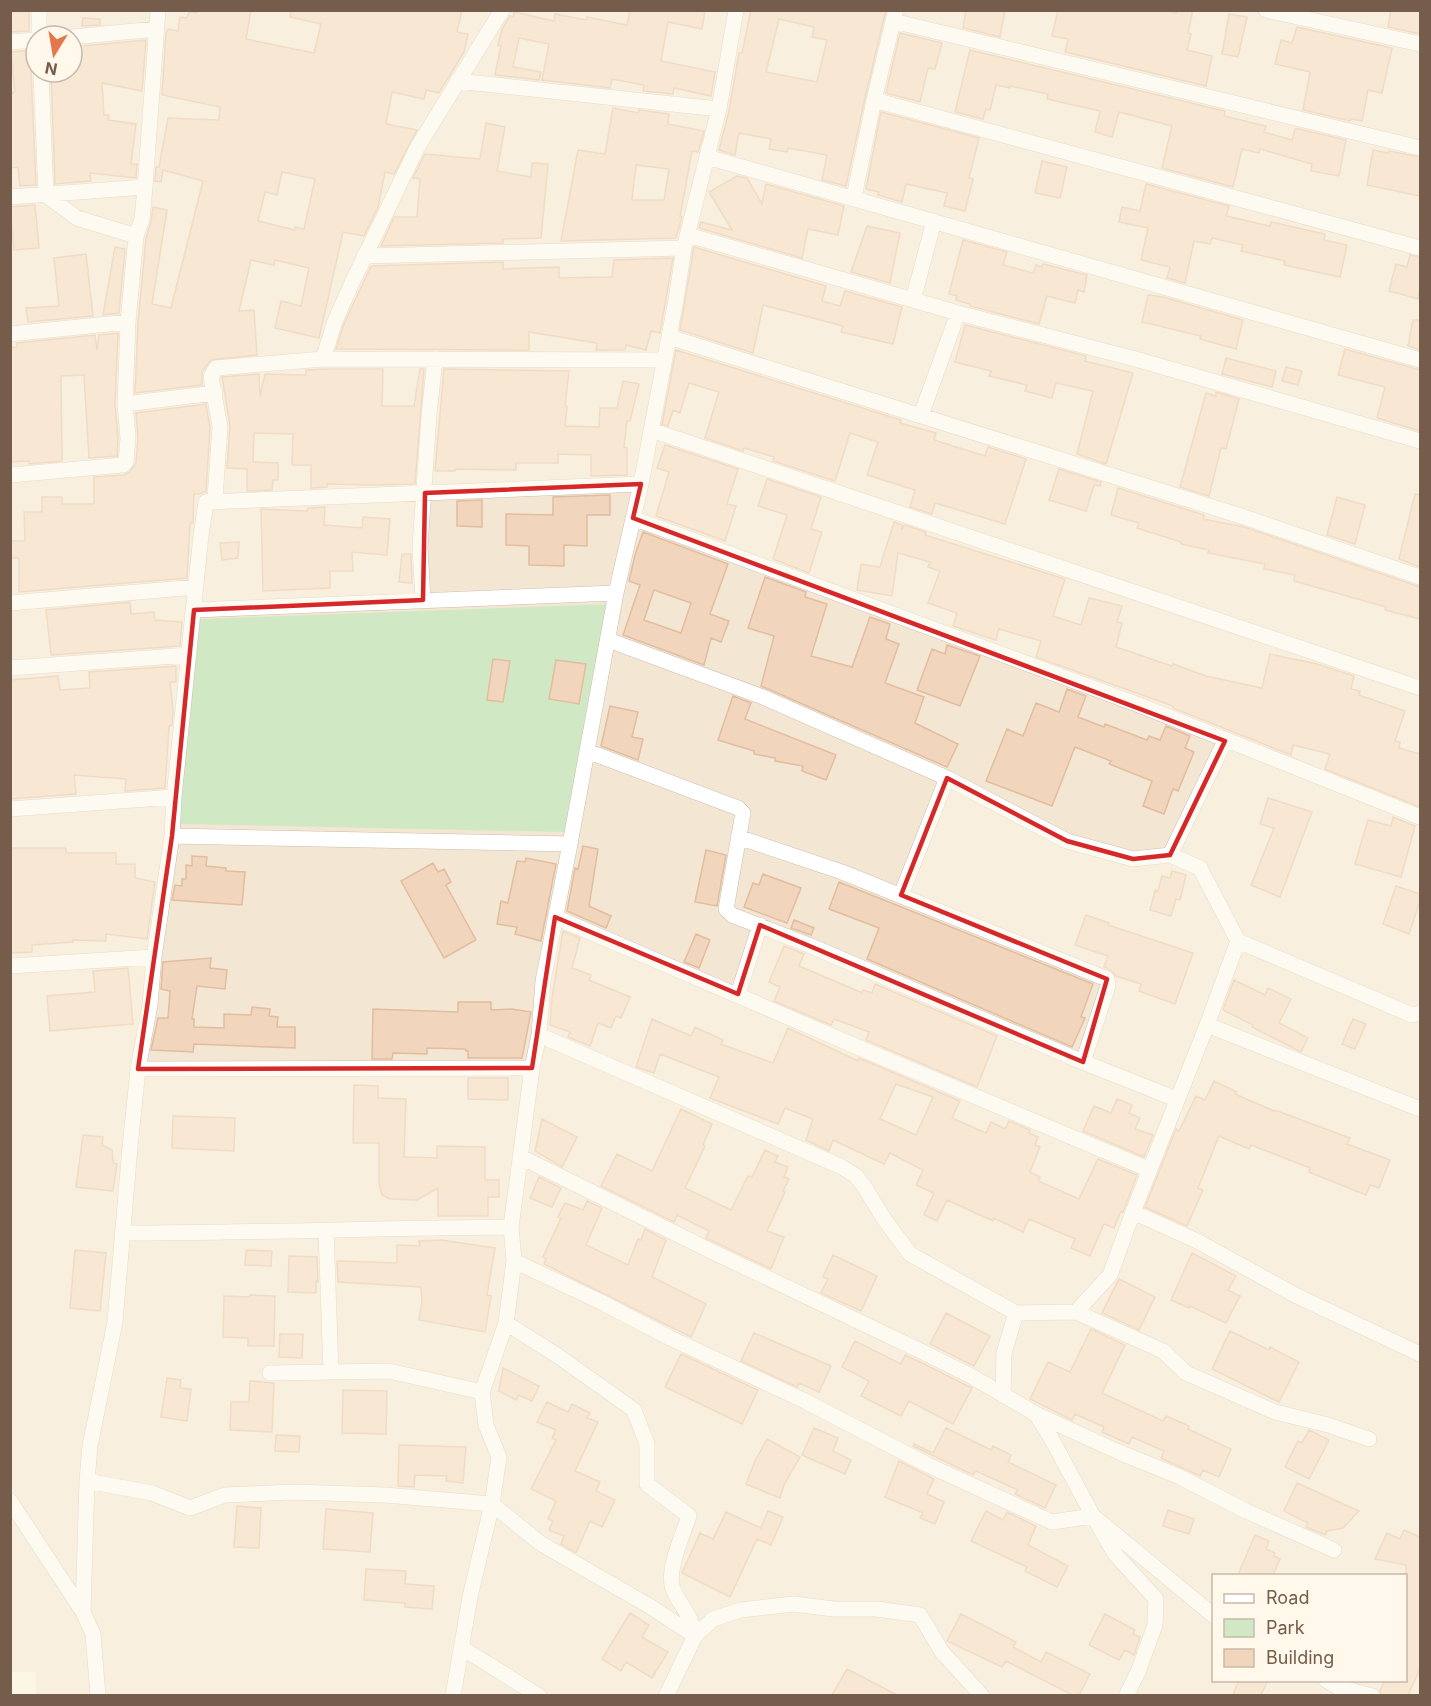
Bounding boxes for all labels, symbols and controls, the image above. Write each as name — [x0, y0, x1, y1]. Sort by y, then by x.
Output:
north arrow — [24, 24, 84, 84]
text: N — [43, 58, 59, 80]
legend — [1212, 1574, 1407, 1682]
text: Road — [1266, 1587, 1309, 1608]
text: Park — [1266, 1617, 1305, 1638]
text: Building — [1266, 1647, 1334, 1668]

